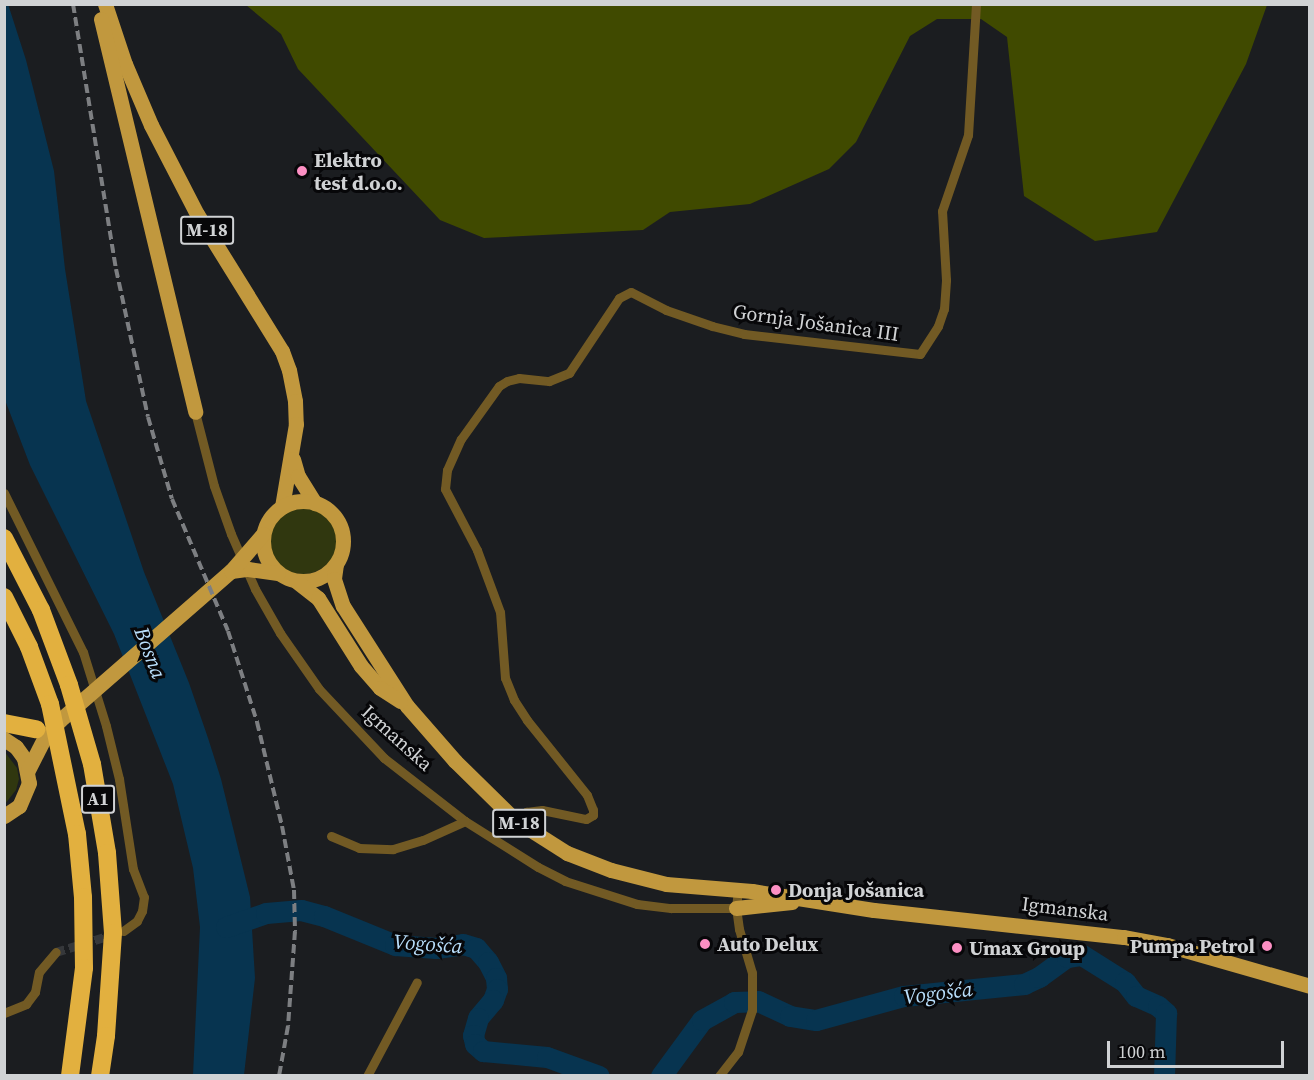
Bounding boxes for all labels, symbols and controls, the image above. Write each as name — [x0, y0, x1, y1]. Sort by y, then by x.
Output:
place label: Elektro test d.o.o. — [314, 148, 403, 195]
marker: Elektro test d.o.o. — [295, 164, 309, 178]
road number: M-18 — [180, 215, 234, 245]
street label: Gornja Jošanica III — [731, 299, 901, 347]
water label: Bosna — [129, 624, 171, 682]
street label: Igmanska — [357, 700, 437, 776]
road number: A1 — [80, 784, 116, 814]
road number: M-18 — [492, 808, 546, 838]
place label: Donja Jošanica — [788, 878, 924, 902]
marker: Donja Jošanica — [769, 883, 783, 897]
street label: Igmanska — [1020, 892, 1110, 926]
water label: Vogošća — [393, 929, 463, 959]
place label: Auto Delux — [717, 932, 818, 956]
place label: Pumpa Petrol — [1130, 934, 1255, 958]
place label: Umax Group — [969, 936, 1085, 960]
marker: Auto Delux — [698, 937, 712, 951]
marker: Pumpa Petrol — [1260, 939, 1274, 953]
marker: Umax Group — [950, 941, 964, 955]
water label: Vogošća — [902, 976, 974, 1010]
scale bar — [1110, 1029, 1287, 1067]
text: 100 m — [1118, 1039, 1165, 1064]

